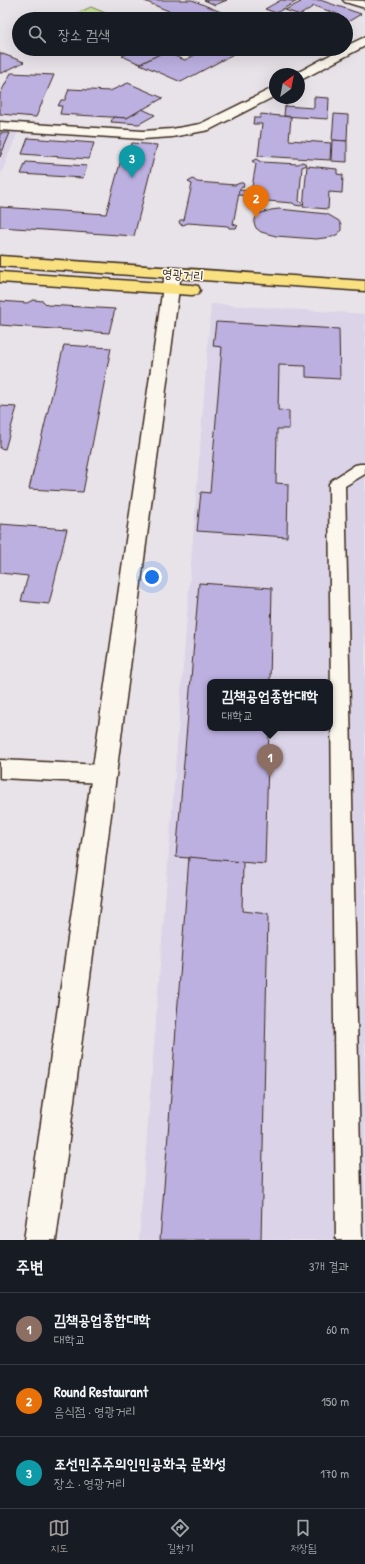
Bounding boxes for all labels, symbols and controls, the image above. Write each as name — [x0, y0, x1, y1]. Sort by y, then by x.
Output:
search box — [12, 12, 353, 56]
icon: search — [26, 23, 48, 45]
text: 장소 검색 — [58, 24, 110, 45]
north arrow — [269, 68, 305, 104]
pin: 3 — [119, 145, 145, 178]
pin: 2 — [243, 185, 269, 218]
street label: 영광거리 — [162, 264, 204, 284]
your location — [142, 567, 162, 587]
popup — [207, 679, 333, 731]
text: 김책공업종합대학 — [222, 685, 318, 706]
text: 대학교 — [222, 706, 253, 724]
pin: 1 — [257, 744, 283, 777]
text: 주변 — [16, 1255, 43, 1278]
text: 3개 결과 — [309, 1257, 349, 1275]
text: 김책공업종합대학 — [54, 1309, 151, 1330]
text: 1 — [27, 1320, 31, 1338]
text: 60 m — [326, 1320, 349, 1338]
text: 대학교 — [54, 1330, 85, 1348]
text: Round Restaurant — [54, 1381, 148, 1402]
text: 2 — [26, 1392, 32, 1410]
text: 150 m — [321, 1392, 349, 1410]
text: 음식점 · 영광거리 — [54, 1402, 136, 1420]
text: 조선민주주의인민공화국 문화성 — [54, 1453, 226, 1474]
text: 3 — [26, 1464, 32, 1482]
text: 170 m — [320, 1464, 349, 1482]
text: 장소 · 영광거리 — [54, 1474, 125, 1492]
tab: 지도 — [48, 1517, 70, 1556]
tab: 길찾기 — [167, 1517, 194, 1556]
tab: 저장됨 — [290, 1517, 317, 1556]

